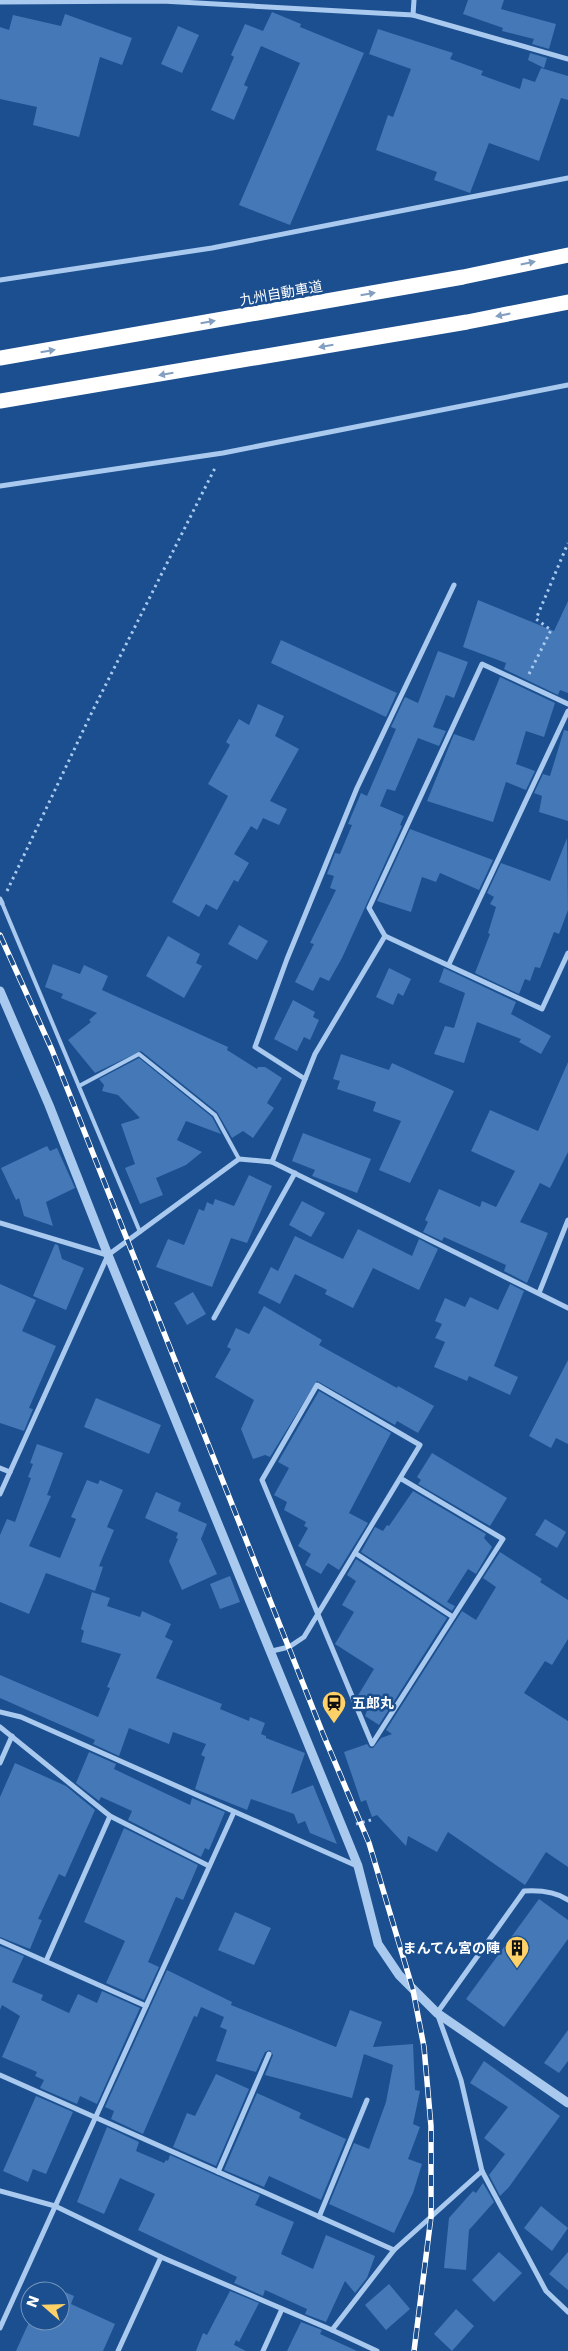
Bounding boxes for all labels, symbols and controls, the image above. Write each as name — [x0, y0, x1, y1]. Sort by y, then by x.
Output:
one-way arrow — [520, 259, 536, 267]
street label: 九州自動車道 — [238, 278, 324, 308]
one-way arrow — [360, 289, 376, 297]
one-way arrow — [495, 311, 511, 319]
one-way arrow — [201, 318, 217, 326]
one-way arrow — [317, 343, 333, 351]
one-way arrow — [41, 346, 57, 354]
one-way arrow — [157, 370, 173, 378]
station icon: 五郎丸 — [321, 1690, 347, 1724]
place label: 五郎丸 — [352, 1695, 394, 1711]
building icon: まんてん宮の陣 — [504, 1935, 530, 1969]
place label: まんてん宮の陣 — [403, 1940, 500, 1956]
north arrow — [20, 2281, 70, 2331]
text: N — [23, 2293, 42, 2310]

